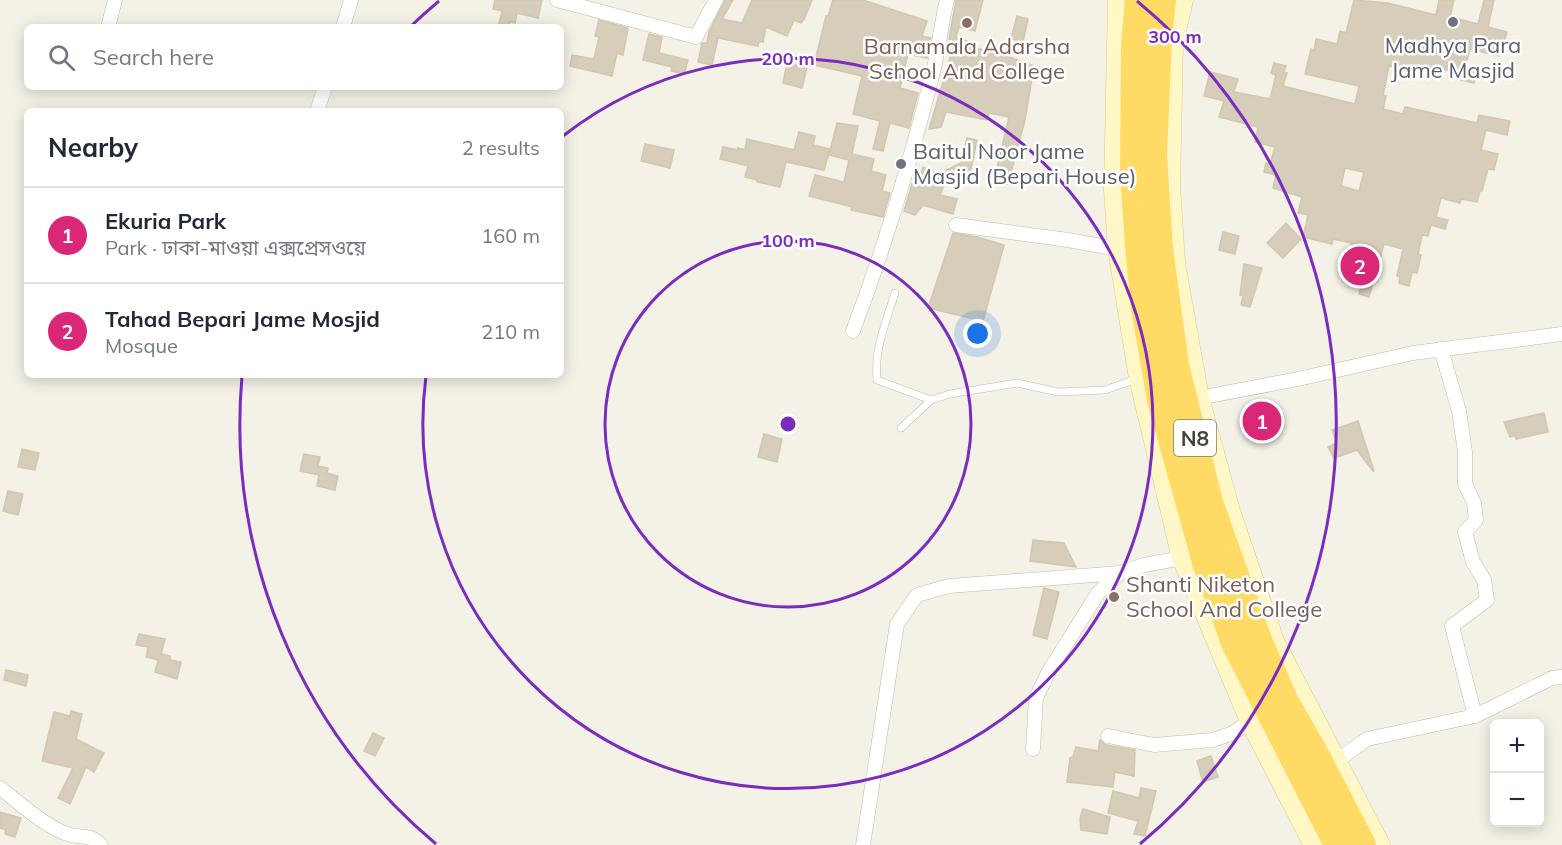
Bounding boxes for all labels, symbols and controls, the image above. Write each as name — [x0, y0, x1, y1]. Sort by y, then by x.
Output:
marker: Madhya Para Jame Masjid — [1446, 15, 1460, 29]
marker: Barnamala Adarsha School And College — [960, 16, 974, 30]
search box — [24, 24, 564, 90]
text: 300 m — [1148, 25, 1202, 48]
place label: Madhya Para Jame Masjid — [1385, 31, 1521, 84]
place label: Barnamala Adarsha School And College — [864, 32, 1070, 85]
icon: search — [45, 41, 78, 74]
text: Search here — [93, 43, 214, 71]
text: 200 m — [761, 47, 815, 70]
text: Nearby — [48, 131, 138, 164]
text: 2 results — [462, 135, 540, 160]
place label: Baitul Noor Jame Masjid (Bepari House) — [913, 137, 1136, 190]
marker: Baitul Noor Jame Masjid (Bepari House) — [894, 157, 908, 171]
text: Ekuria Park — [105, 207, 226, 235]
text: 1 — [62, 223, 74, 248]
text: 160 m — [481, 223, 540, 248]
text: 100 m — [761, 229, 815, 252]
text: Park · ঢাকা-মাওয়া এক্সপ্রেসওয়ে — [105, 235, 366, 260]
pin: 2 — [1340, 244, 1380, 288]
text: Tahad Bepari Jame Mosjid — [105, 305, 380, 333]
text: 2 — [62, 319, 74, 344]
text: 210 m — [481, 319, 540, 344]
your location — [963, 319, 992, 348]
text: Mosque — [105, 333, 178, 358]
pin: 1 — [1242, 398, 1282, 444]
centre of rings — [778, 414, 798, 434]
road number: N8 — [1174, 420, 1216, 456]
place label: Shanti Niketon School And College — [1126, 570, 1322, 623]
marker: Shanti Niketon School And College — [1107, 590, 1121, 604]
map controls — [1490, 719, 1544, 827]
button: + — [1490, 719, 1544, 773]
button: − — [1490, 773, 1544, 827]

